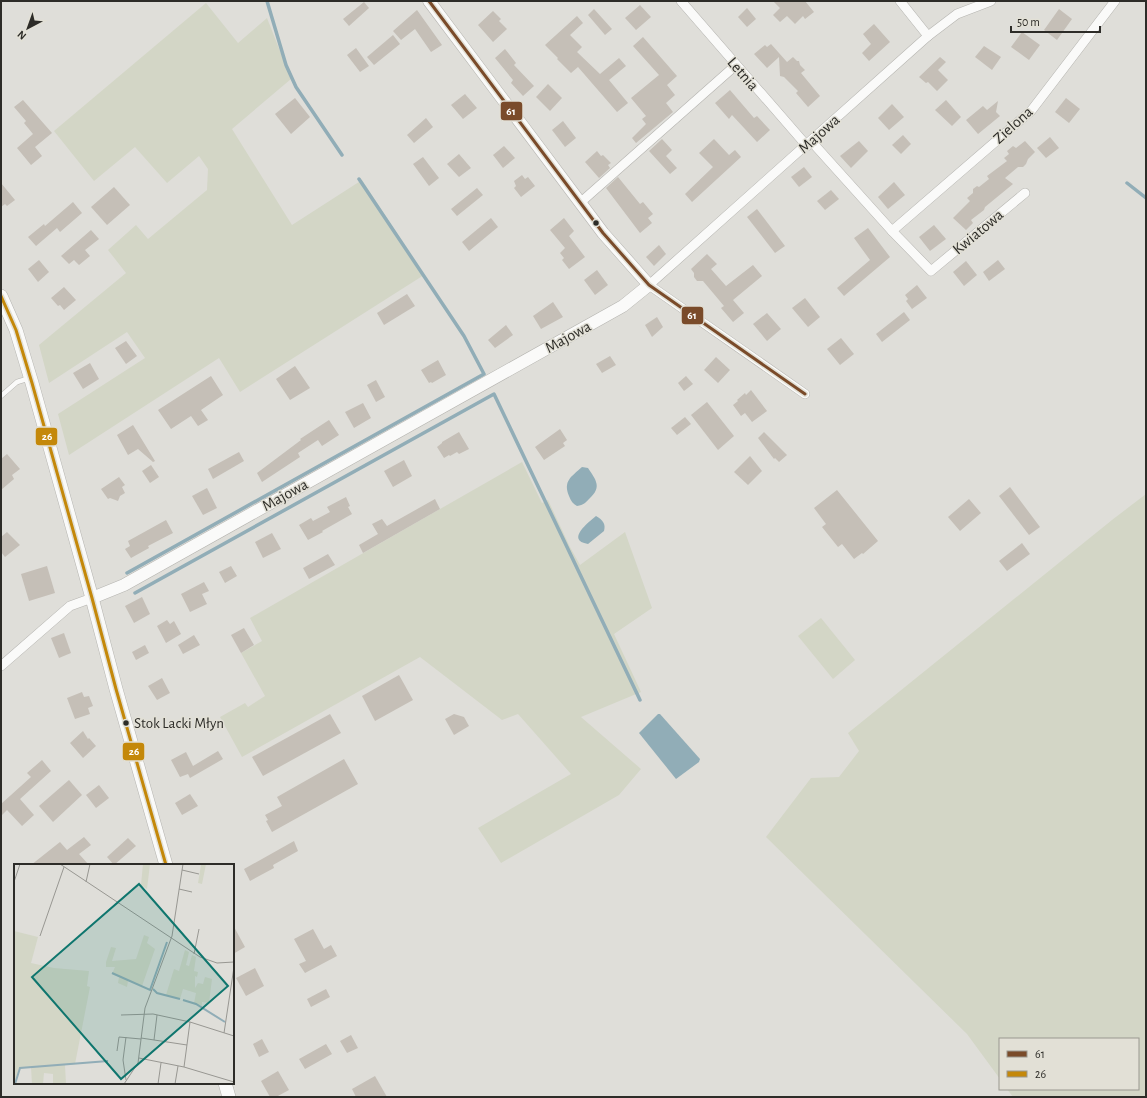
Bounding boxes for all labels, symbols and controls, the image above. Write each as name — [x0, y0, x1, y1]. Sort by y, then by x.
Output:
north arrow — [8, 8, 48, 48]
scale bar — [1011, 8, 1100, 34]
text: 50 m — [1017, 16, 1040, 28]
text: N — [15, 29, 28, 42]
street label: Letnia — [724, 54, 762, 94]
line badge: 61 — [500, 101, 523, 121]
street label: Zielona — [990, 103, 1036, 147]
text: 61 — [506, 106, 516, 117]
street label: Majowa — [795, 111, 843, 157]
street label: Kwiatowa — [950, 206, 1006, 258]
unlabelled marker — [591, 218, 601, 228]
line badge: 61 — [681, 306, 704, 325]
text: 61 — [687, 310, 697, 321]
street label: Majowa — [542, 318, 594, 357]
line badge: 26 — [35, 427, 58, 446]
text: 26 — [42, 431, 52, 442]
street label: Majowa — [259, 476, 311, 515]
place label: Stok Lacki Młyn — [134, 716, 224, 731]
marker: Stok Lacki Młyn — [121, 718, 131, 728]
line badge: 26 — [122, 742, 145, 761]
text: 26 — [129, 746, 139, 757]
inset map — [14, 864, 234, 1084]
legend — [999, 1038, 1139, 1090]
text: 61 — [1035, 1048, 1045, 1060]
text: 26 — [1035, 1068, 1046, 1080]

